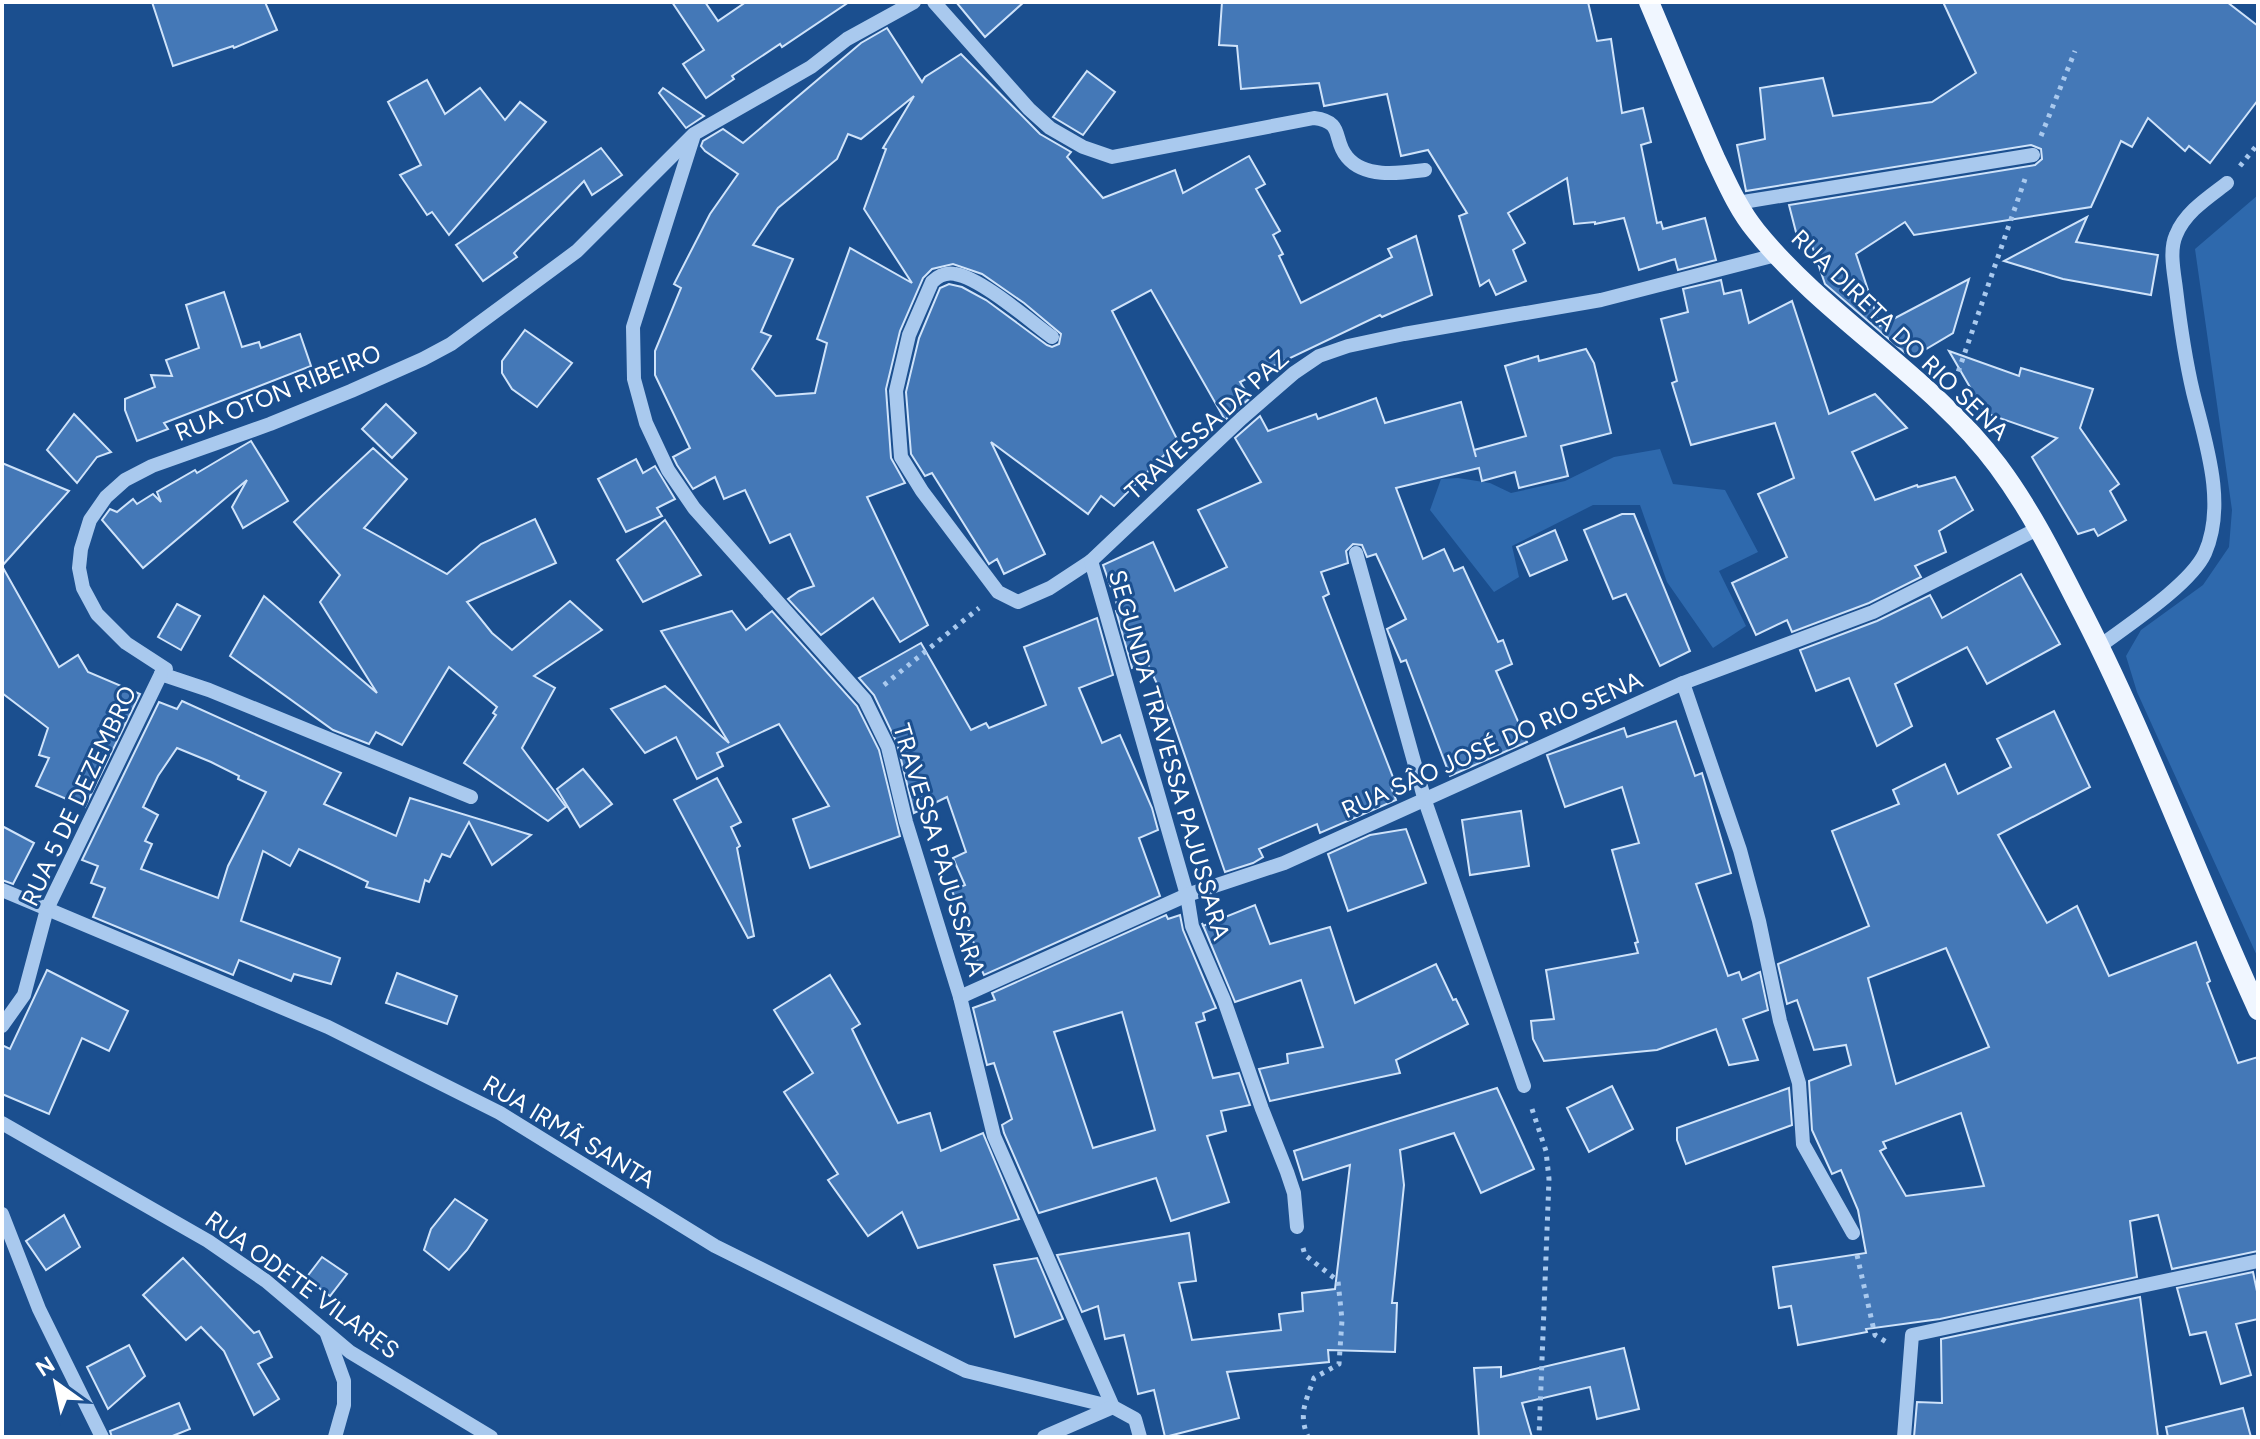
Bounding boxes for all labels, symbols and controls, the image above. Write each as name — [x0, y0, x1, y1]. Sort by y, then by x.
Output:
street label: RUA DIRETA DO RIO SENA — [1786, 223, 2016, 447]
street label: RUA OTON RIBEIRO — [171, 338, 385, 447]
street label: TRAVESSA DA PAZ — [1119, 344, 1294, 506]
street label: SEGUNDA TRAVESSA PAJUSSARA — [1103, 566, 1237, 944]
street label: RUA SÂO JOSÉ DO RIO SENA — [1337, 665, 1647, 824]
street label: RUA 5 DE DEZEMBRO — [15, 681, 142, 910]
street label: TRAVESSA PAJUSSARA — [887, 720, 992, 980]
street label: RUA IRMÃ SANTA — [478, 1069, 661, 1195]
street label: RUA ODETE VILARES — [200, 1204, 405, 1365]
north arrow — [16, 1343, 96, 1423]
text: N — [31, 1351, 60, 1383]

